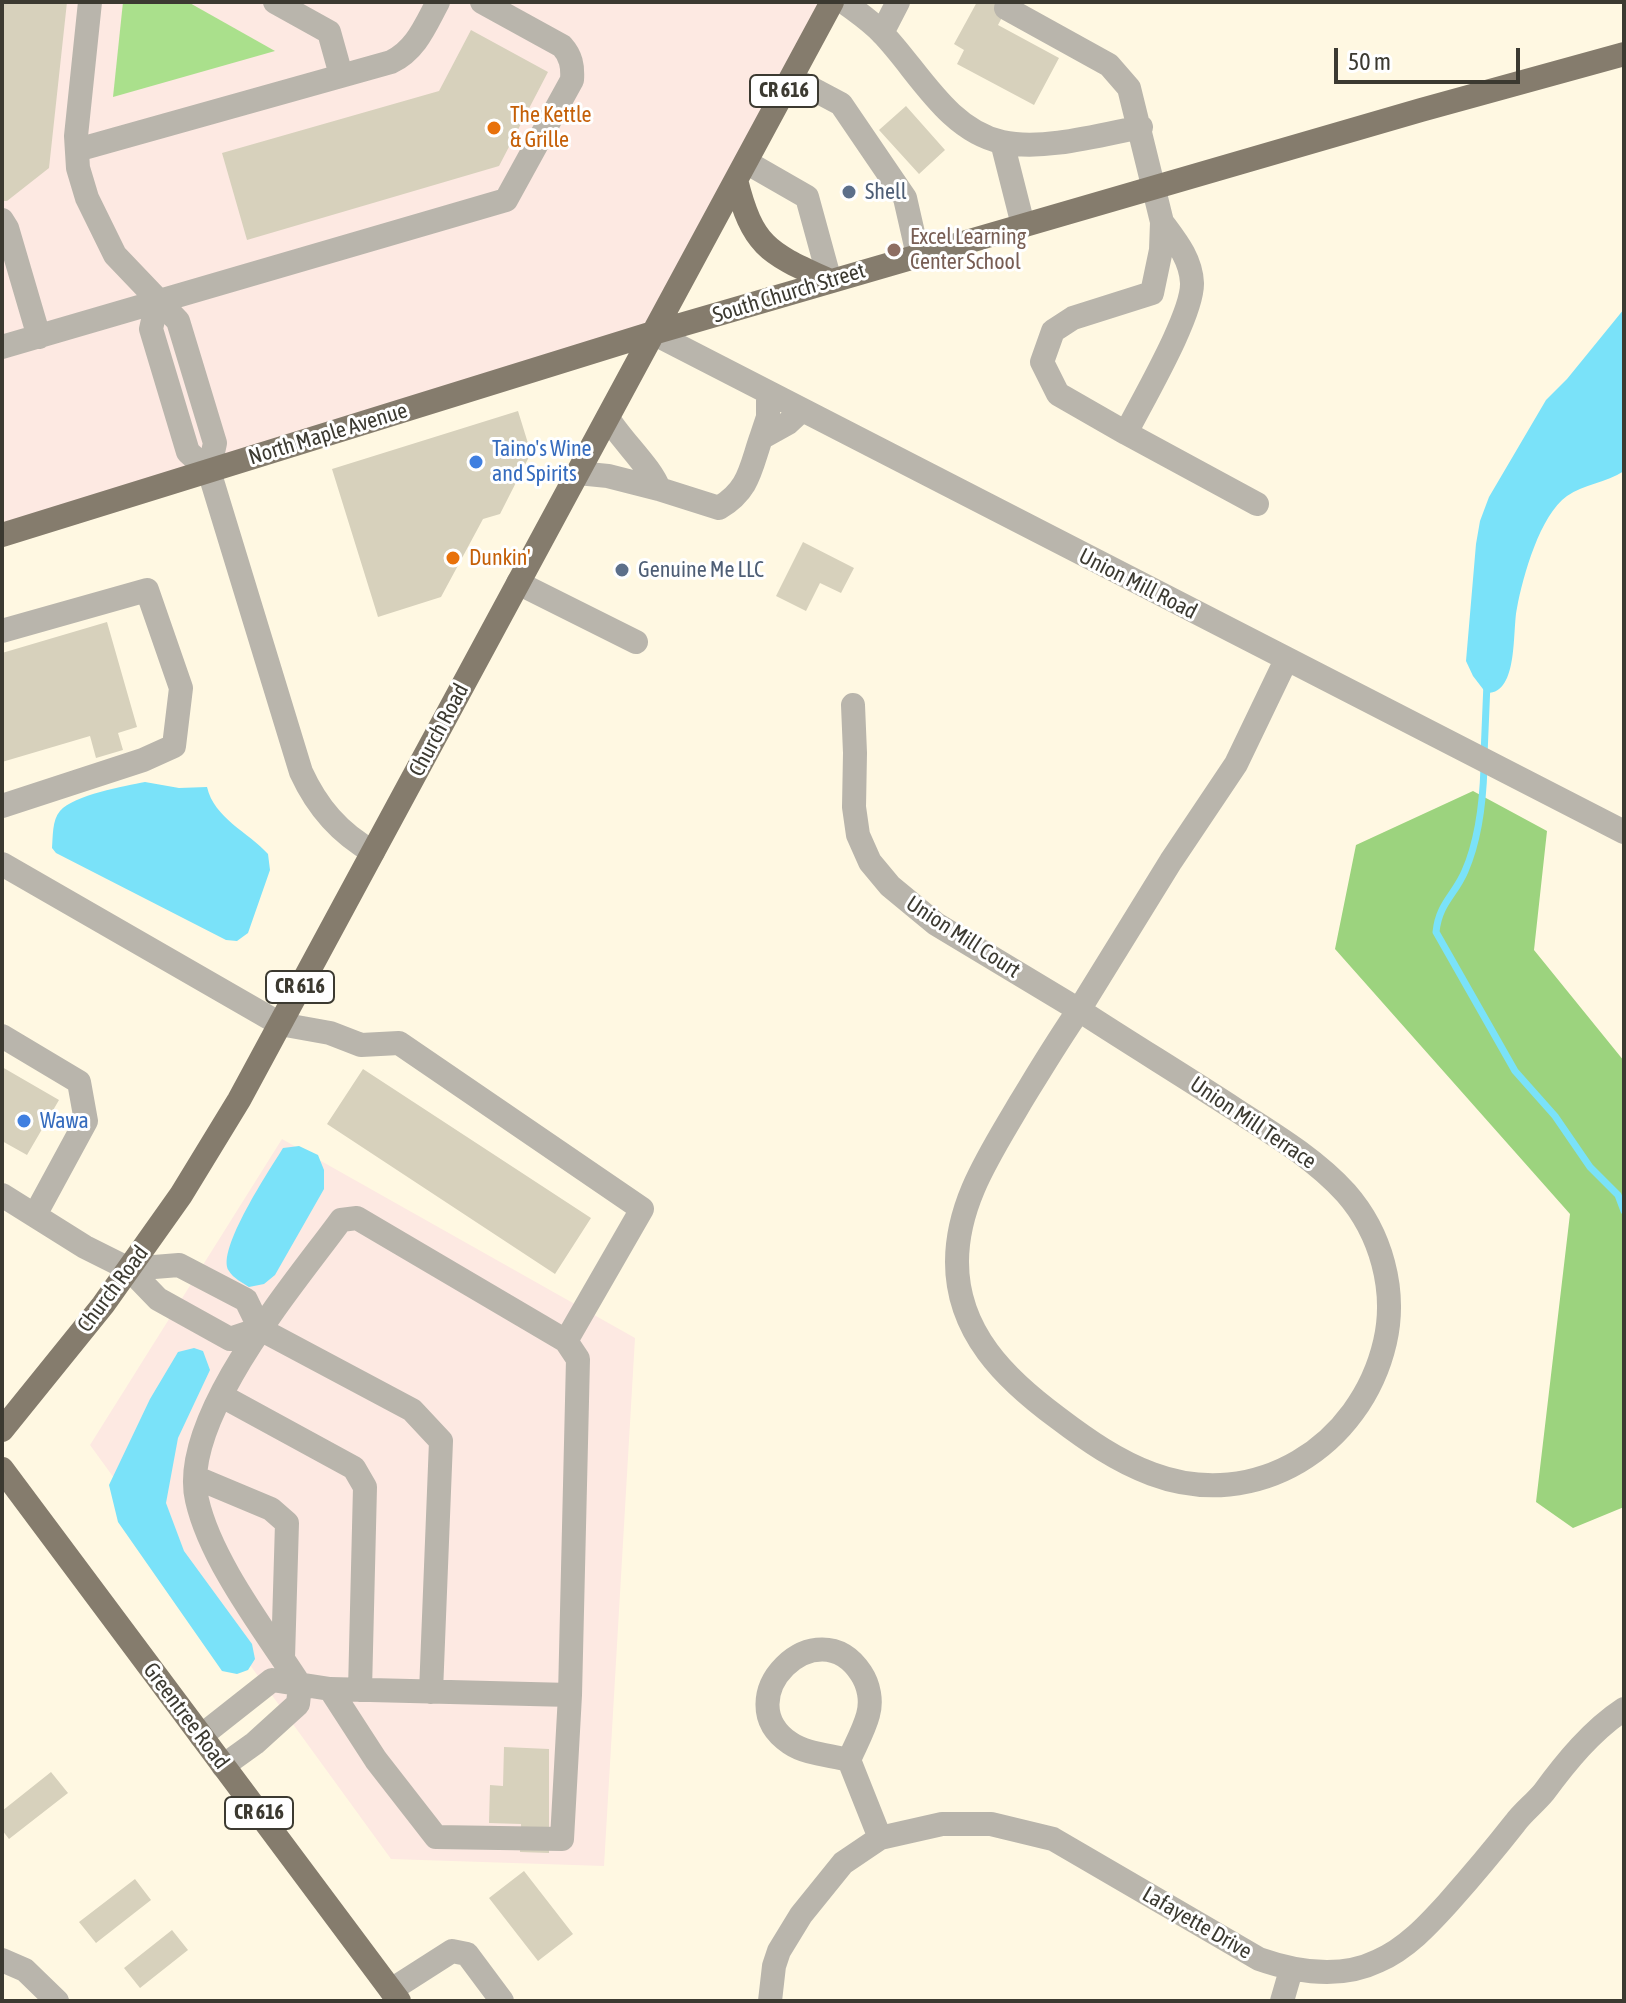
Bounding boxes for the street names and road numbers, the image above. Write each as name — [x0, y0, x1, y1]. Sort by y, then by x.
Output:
road number: CR 616 — [750, 75, 818, 107]
street label: South Church Street — [710, 257, 868, 329]
street label: North Maple Avenue — [245, 397, 411, 471]
street label: Union Mill Road — [1074, 543, 1202, 625]
street label: Church Road — [404, 679, 474, 781]
street label: Union Mill Court — [901, 890, 1025, 984]
road number: CR 616 — [266, 971, 334, 1003]
street label: Union Mill Terrace — [1185, 1071, 1321, 1175]
street label: Church Road — [72, 1241, 154, 1337]
street label: Greentree Road — [137, 1658, 235, 1774]
road number: CR 616 — [225, 1797, 293, 1829]
street label: Lafayette Drive — [1138, 1881, 1256, 1965]

